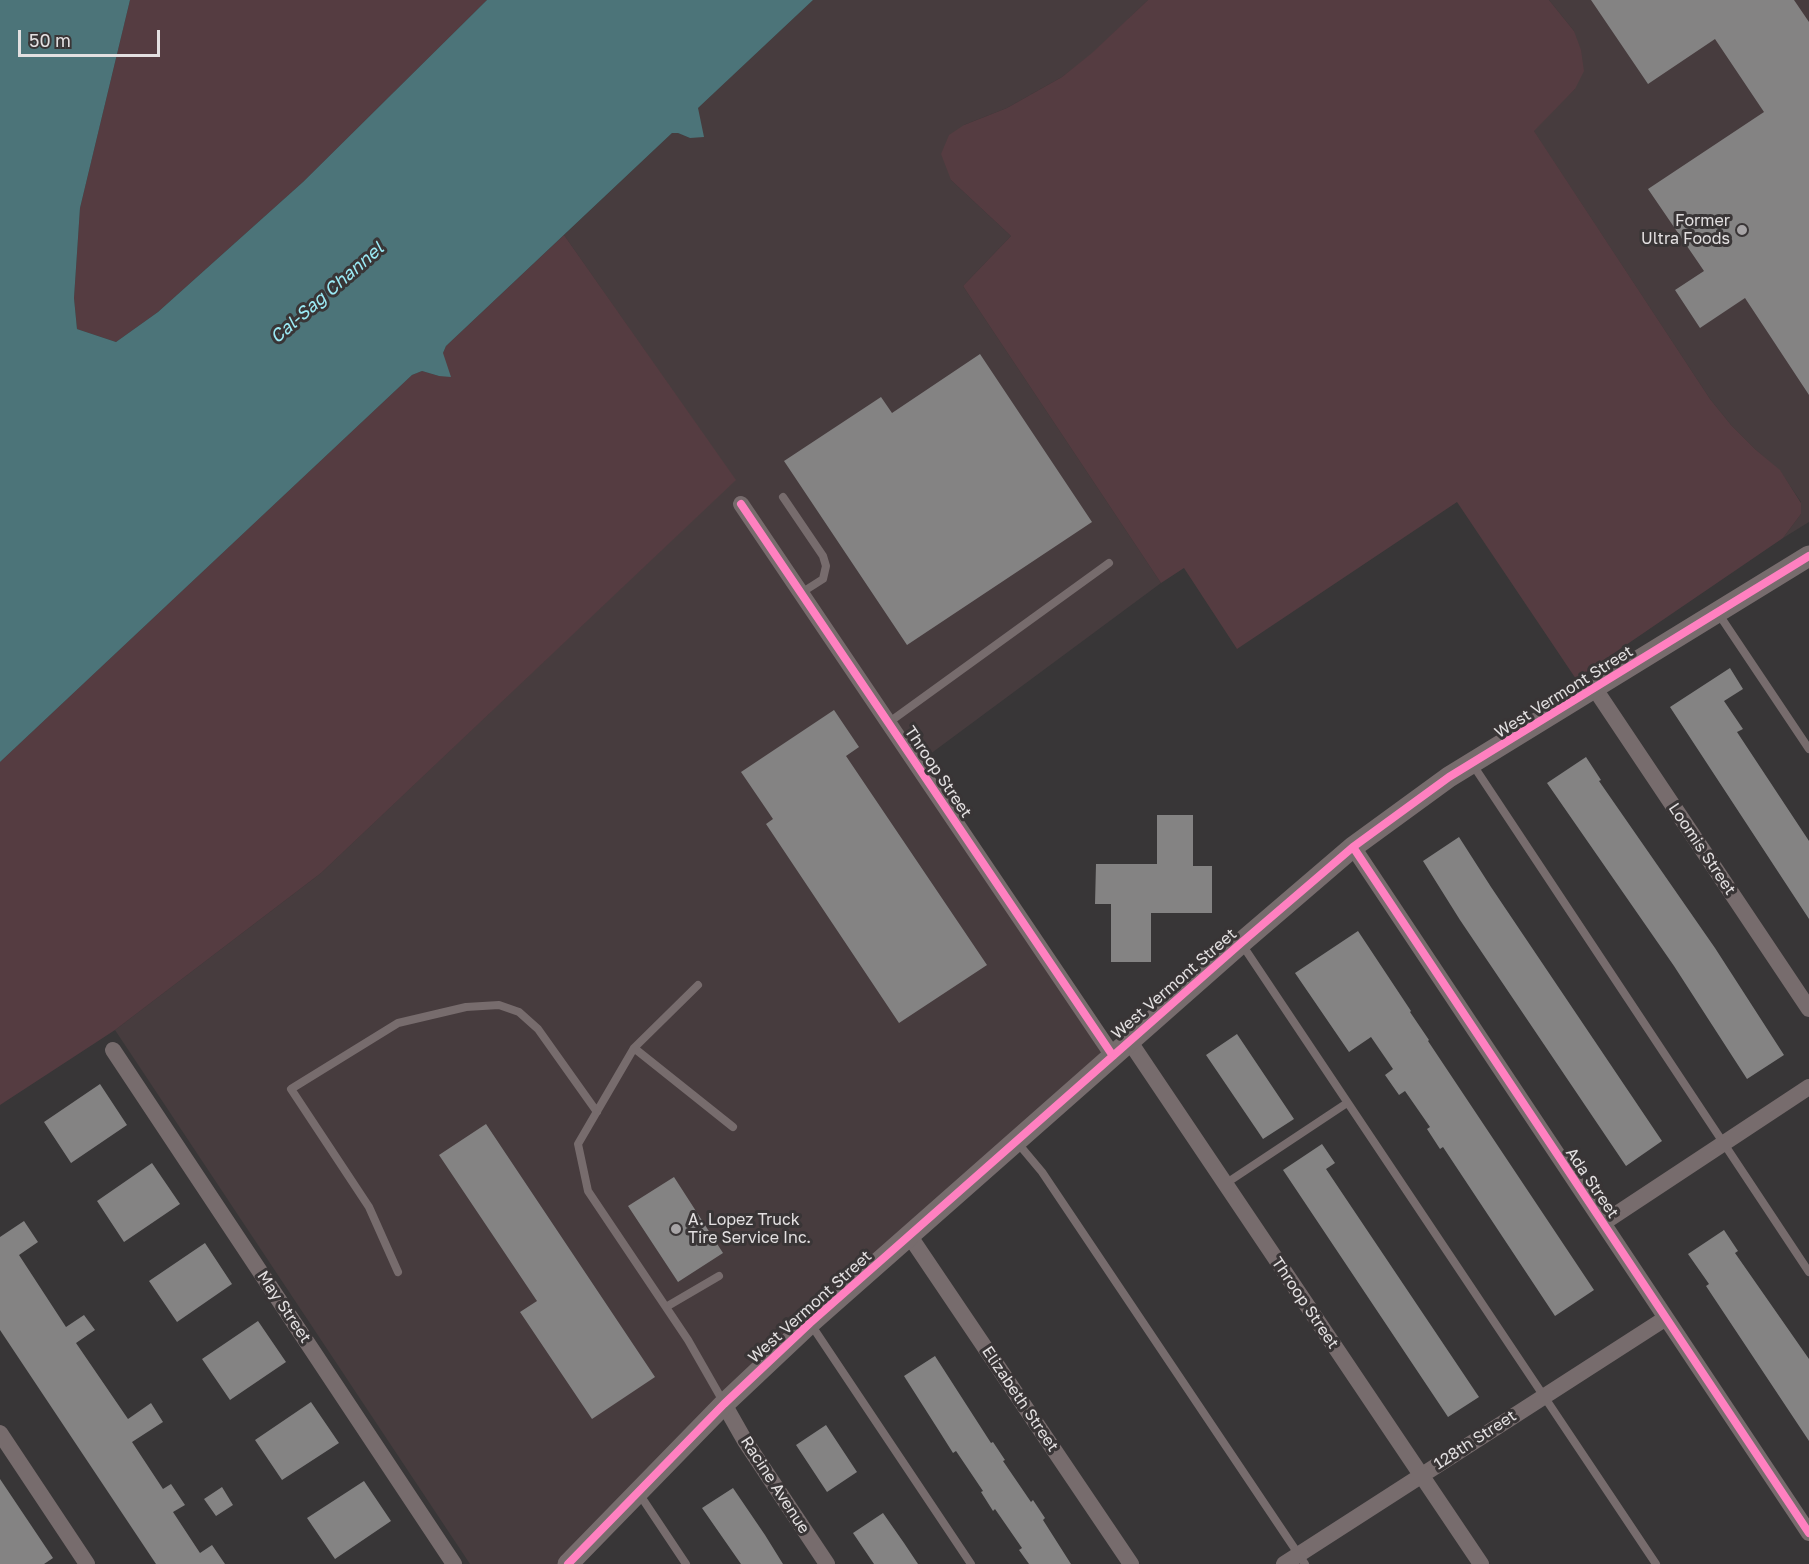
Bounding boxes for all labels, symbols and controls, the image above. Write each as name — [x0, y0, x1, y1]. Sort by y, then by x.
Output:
scale bar — [21, 18, 164, 56]
text: 50 m — [29, 29, 71, 51]
place label: Former Ultra Foods — [1641, 211, 1730, 249]
marker: Former Ultra Foods — [1735, 223, 1749, 237]
water label: Cal-Sag Channel — [266, 238, 388, 348]
street label: West Vermont Street — [1491, 642, 1637, 742]
street label: Throop Street — [900, 723, 976, 821]
street label: Loomis Street — [1664, 800, 1740, 898]
street label: West Vermont Street — [1108, 924, 1240, 1044]
street label: Ada Street — [1561, 1144, 1623, 1222]
place label: A. Lopez Truck Tire Service Inc. — [688, 1210, 811, 1248]
marker: A. Lopez Truck Tire Service Inc. — [669, 1222, 683, 1236]
street label: West Vermont Street — [744, 1247, 876, 1367]
street label: Throop Street — [1267, 1254, 1343, 1352]
street label: May Street — [253, 1267, 315, 1347]
street label: Elizabeth Street — [978, 1343, 1062, 1455]
street label: 128th Street — [1430, 1406, 1520, 1474]
street label: Racine Avenue — [736, 1433, 814, 1537]

